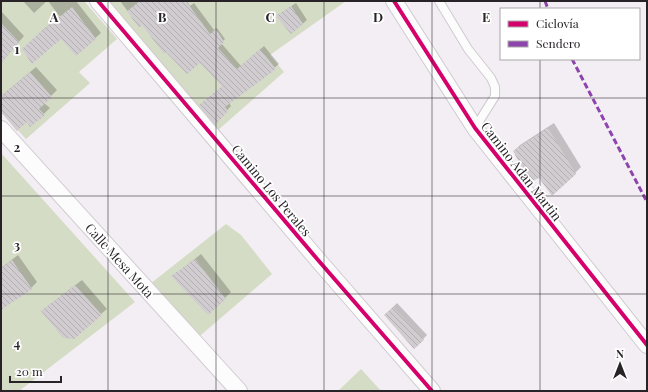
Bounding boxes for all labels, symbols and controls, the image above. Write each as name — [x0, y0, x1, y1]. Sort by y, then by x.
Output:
text: A — [49, 8, 59, 25]
text: B — [158, 8, 167, 25]
text: C — [265, 8, 275, 25]
text: D — [373, 8, 383, 25]
text: E — [482, 8, 490, 25]
legend — [500, 8, 640, 60]
text: Ciclovía — [536, 15, 579, 31]
text: Sendero — [536, 35, 581, 51]
text: 1 — [15, 40, 20, 57]
street label: Camino Adan Martin — [478, 118, 566, 224]
text: 2 — [14, 138, 21, 155]
street label: Camino Los Perales — [229, 140, 316, 240]
street label: Calle Mesa Mota — [82, 219, 158, 301]
text: 3 — [14, 236, 20, 253]
text: 4 — [14, 334, 21, 351]
north arrow — [600, 344, 640, 384]
text: N — [616, 346, 624, 361]
scale bar — [10, 358, 61, 384]
text: 20 m — [16, 363, 43, 379]

